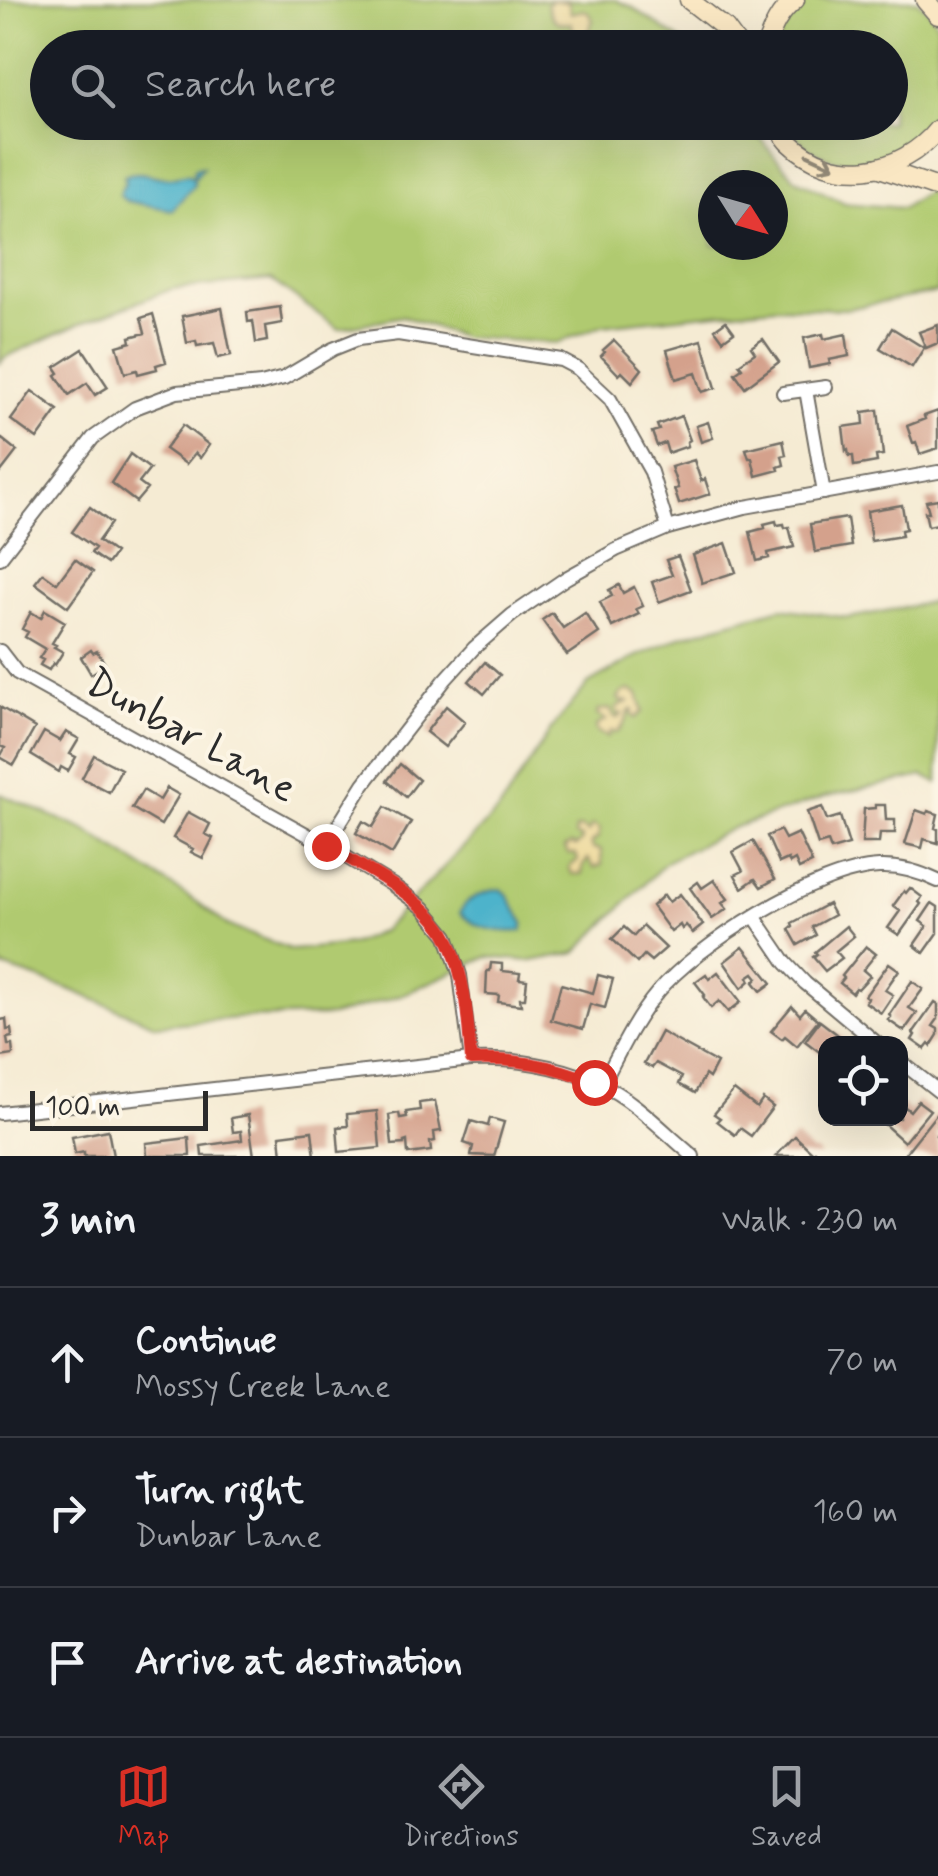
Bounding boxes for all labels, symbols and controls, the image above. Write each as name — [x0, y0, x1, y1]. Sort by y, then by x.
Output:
search box — [30, 30, 908, 140]
icon: search — [65, 58, 120, 113]
text: Search here — [145, 61, 336, 110]
one-way arrow — [805, 152, 835, 171]
north arrow — [698, 170, 788, 260]
street label: Dunbar Lane — [76, 657, 305, 816]
route end — [304, 824, 350, 870]
map controls — [818, 1036, 908, 1126]
button: locate — [818, 1036, 908, 1126]
route start — [572, 1060, 618, 1106]
scale bar — [30, 1086, 208, 1130]
text: 100 m — [45, 1090, 120, 1127]
text: 3 min — [40, 1194, 137, 1249]
text: Walk · 230 m — [722, 1200, 898, 1242]
text: Continue — [135, 1317, 277, 1366]
icon: ahead — [40, 1335, 95, 1390]
text: 70 m — [826, 1341, 898, 1383]
text: Mossy Creek Lane — [135, 1366, 390, 1408]
text: Turn right — [135, 1467, 304, 1516]
icon: right — [40, 1485, 95, 1540]
text: 160 m — [813, 1491, 898, 1533]
text: Dunbar Lane — [135, 1516, 322, 1558]
icon: arrive — [40, 1635, 95, 1690]
text: Arrive at destination — [135, 1638, 462, 1687]
tab: Map — [116, 1759, 171, 1856]
tab: Directions — [404, 1759, 519, 1856]
tab: Saved — [751, 1759, 822, 1856]

